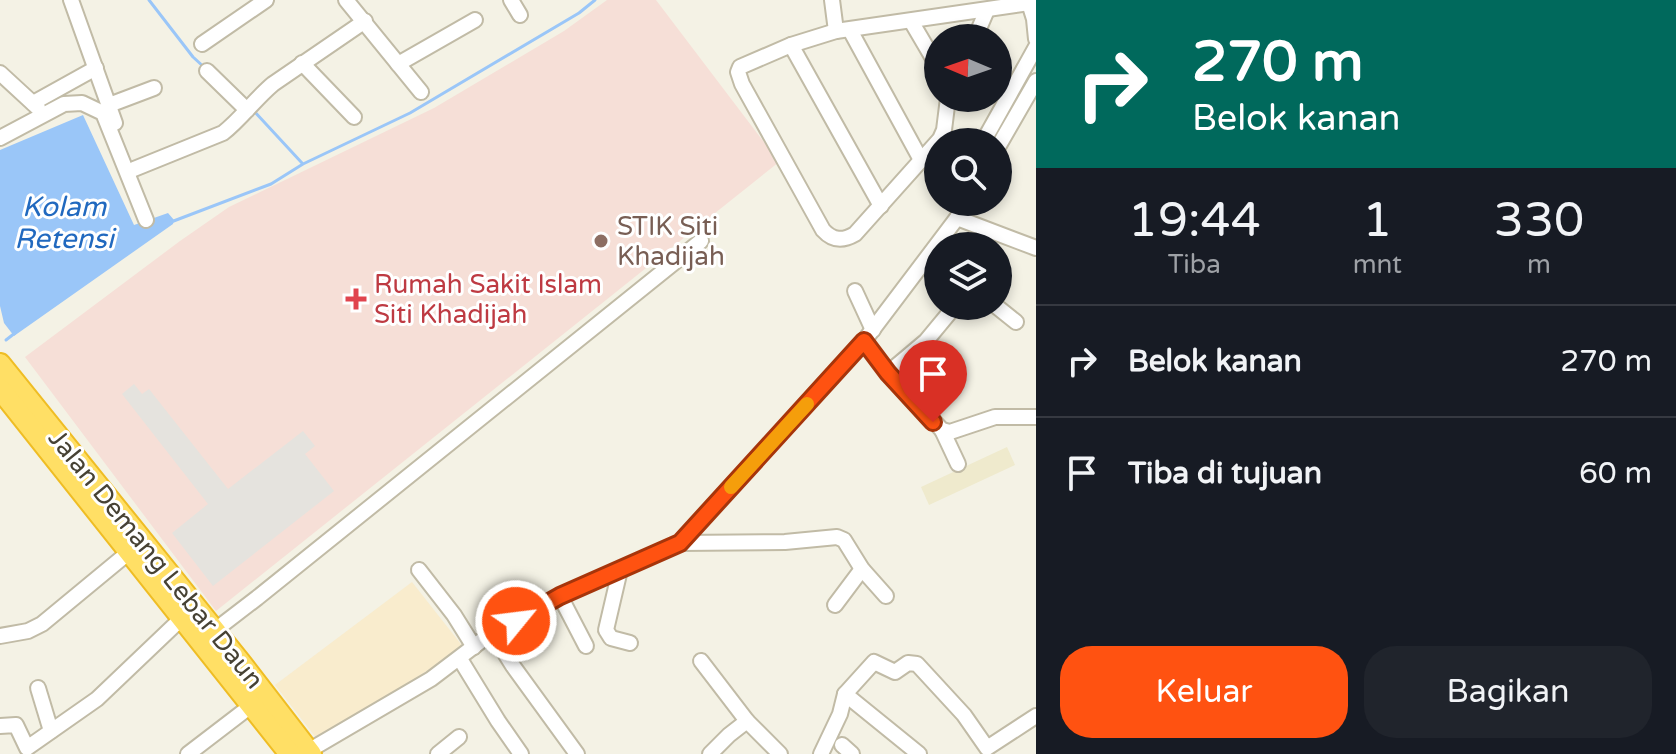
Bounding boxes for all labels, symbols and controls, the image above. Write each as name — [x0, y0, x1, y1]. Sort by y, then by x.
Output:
north arrow — [924, 24, 1012, 112]
map controls — [924, 24, 1012, 320]
text: 270 m — [1192, 29, 1363, 96]
icon: right — [1060, 32, 1164, 136]
text: Belok kanan — [1192, 97, 1401, 140]
button: search — [924, 128, 1012, 216]
water label: Kolam Retensi — [14, 190, 117, 256]
text: 19:44 — [1128, 192, 1261, 250]
text: 1 — [1362, 192, 1392, 250]
text: 330 — [1494, 192, 1584, 250]
place label: STIK Siti Khadijah — [617, 211, 725, 272]
marker: STIK Siti Khadijah — [592, 232, 610, 250]
button: layers — [924, 232, 1012, 320]
text: Tiba — [1168, 249, 1221, 280]
text: mnt — [1353, 249, 1402, 280]
text: m — [1527, 249, 1551, 280]
place label: Rumah Sakit Islam Siti Khadijah — [374, 269, 602, 330]
marker: Rumah Sakit Islam Siti Khadijah — [345, 288, 367, 310]
icon: right — [1060, 339, 1104, 383]
pin — [899, 340, 967, 422]
text: Belok kanan — [1128, 343, 1302, 380]
text: 270 m — [1560, 343, 1652, 380]
icon: arrive — [911, 352, 955, 396]
street label: Jalan Demang Lebar Daun — [42, 423, 270, 695]
icon: arrive — [1060, 451, 1104, 495]
text: Tiba di tujuan — [1128, 455, 1322, 492]
text: 60 m — [1579, 455, 1652, 492]
position arrow — [474, 579, 558, 663]
button: Keluar — [1060, 646, 1348, 738]
button: Bagikan — [1364, 646, 1652, 738]

